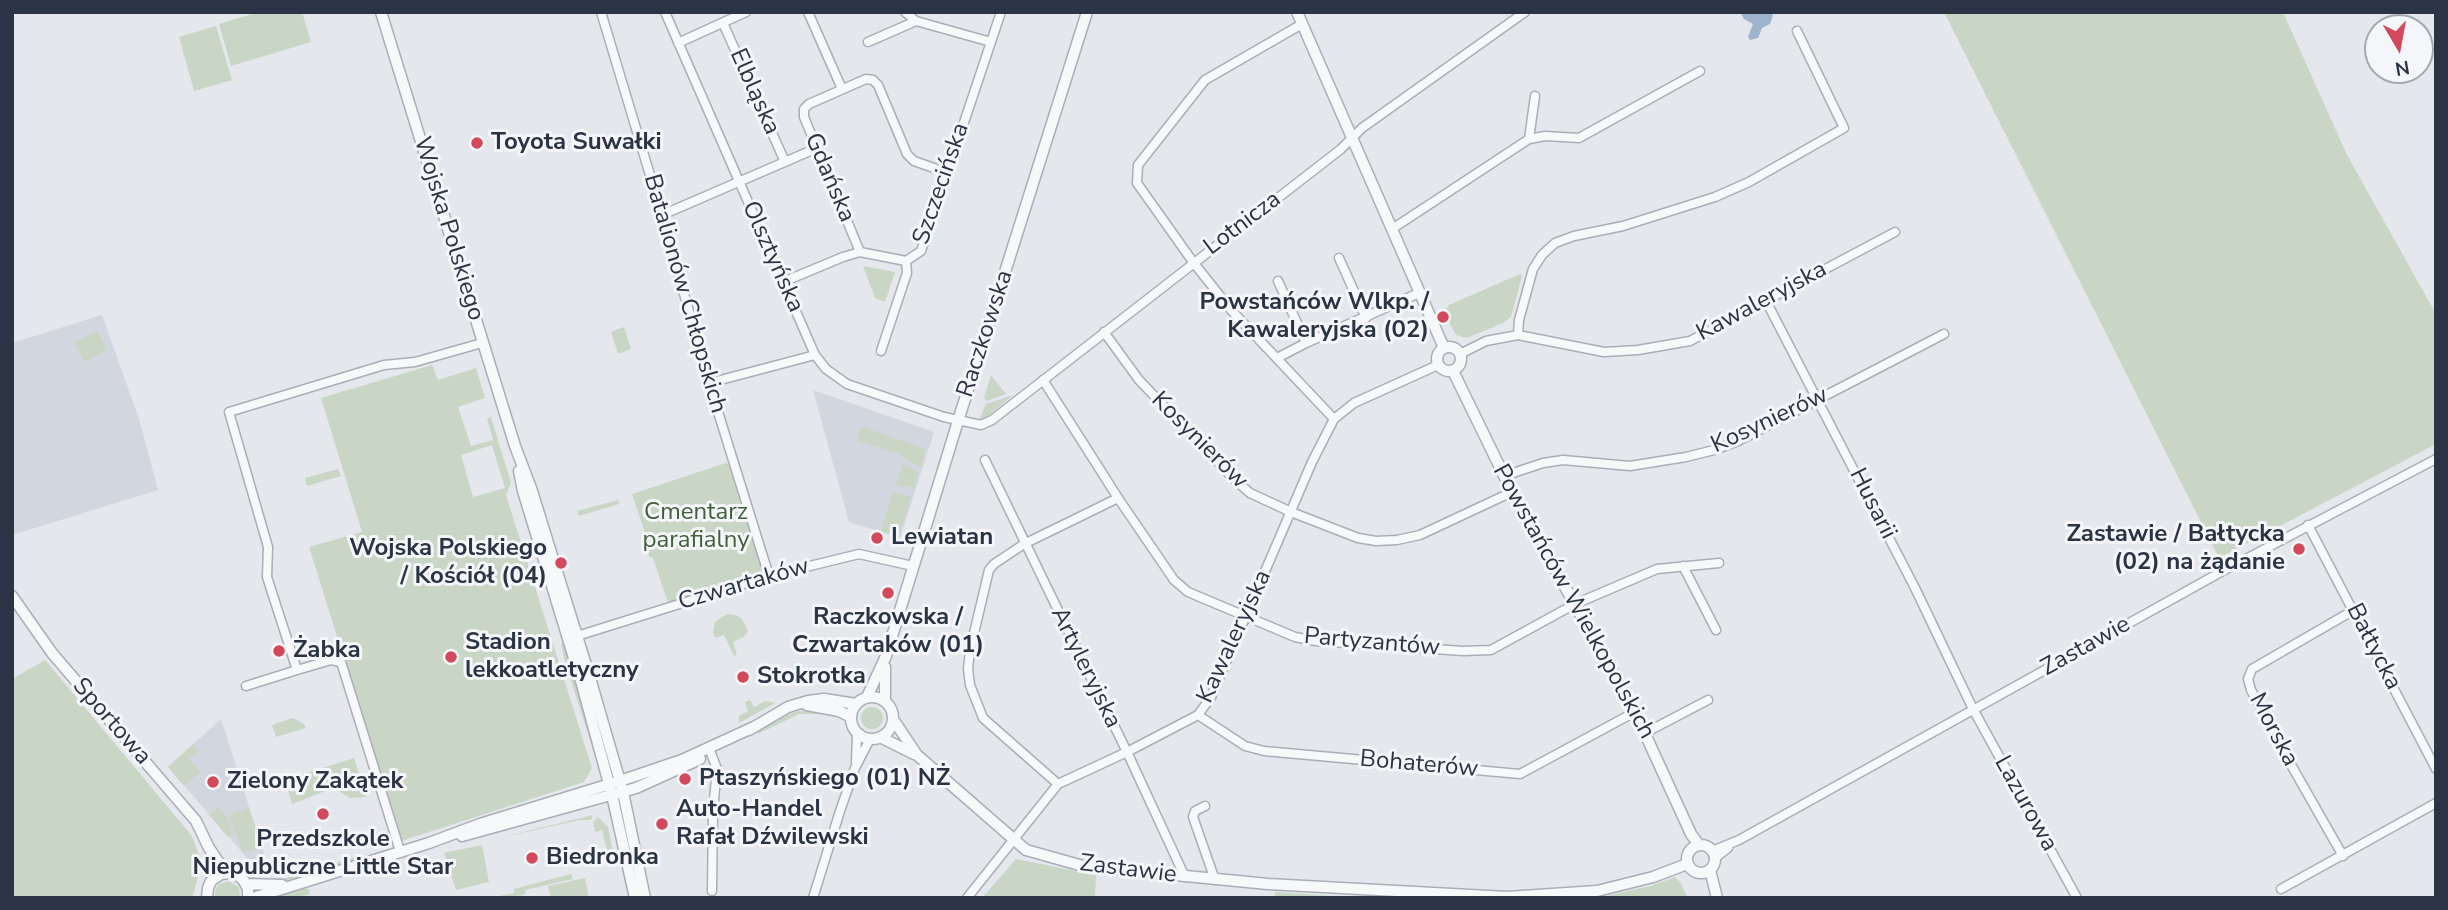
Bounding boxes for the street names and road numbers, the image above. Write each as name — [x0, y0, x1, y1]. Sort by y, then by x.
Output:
street label: Elbląska — [722, 45, 786, 139]
street label: Szczecińska — [908, 119, 976, 249]
street label: Gdańska — [797, 129, 861, 227]
street label: Wojska Polskiego — [406, 134, 490, 324]
street label: Batalionów Chłopskich — [636, 171, 732, 417]
street label: Lotnicza — [1199, 186, 1287, 262]
street label: Olsztyńska — [735, 197, 809, 317]
street label: Kawaleryjska — [1692, 256, 1832, 348]
street label: Raczkowska — [952, 267, 1020, 401]
street label: Kosynierów — [1707, 381, 1833, 461]
street label: Kosynierów — [1144, 386, 1254, 496]
street label: Powstańców Wielkopolskich — [1485, 460, 1661, 744]
street label: Husarii — [1842, 464, 1902, 544]
street label: Czwartaków — [675, 553, 813, 617]
street label: Kawaleryjska — [1192, 566, 1278, 708]
street label: Bałtycka — [2339, 599, 2407, 695]
street label: Artyleryjska — [1043, 603, 1127, 733]
street label: Zastawie — [2036, 611, 2136, 683]
street label: Partyzantów — [1303, 623, 1441, 663]
street label: Sportowa — [66, 673, 156, 771]
street label: Morska — [2242, 689, 2304, 771]
street label: Bohaterów — [1359, 745, 1479, 785]
street label: Lazurowa — [1987, 751, 2063, 857]
street label: Zastawie — [1078, 850, 1178, 890]

